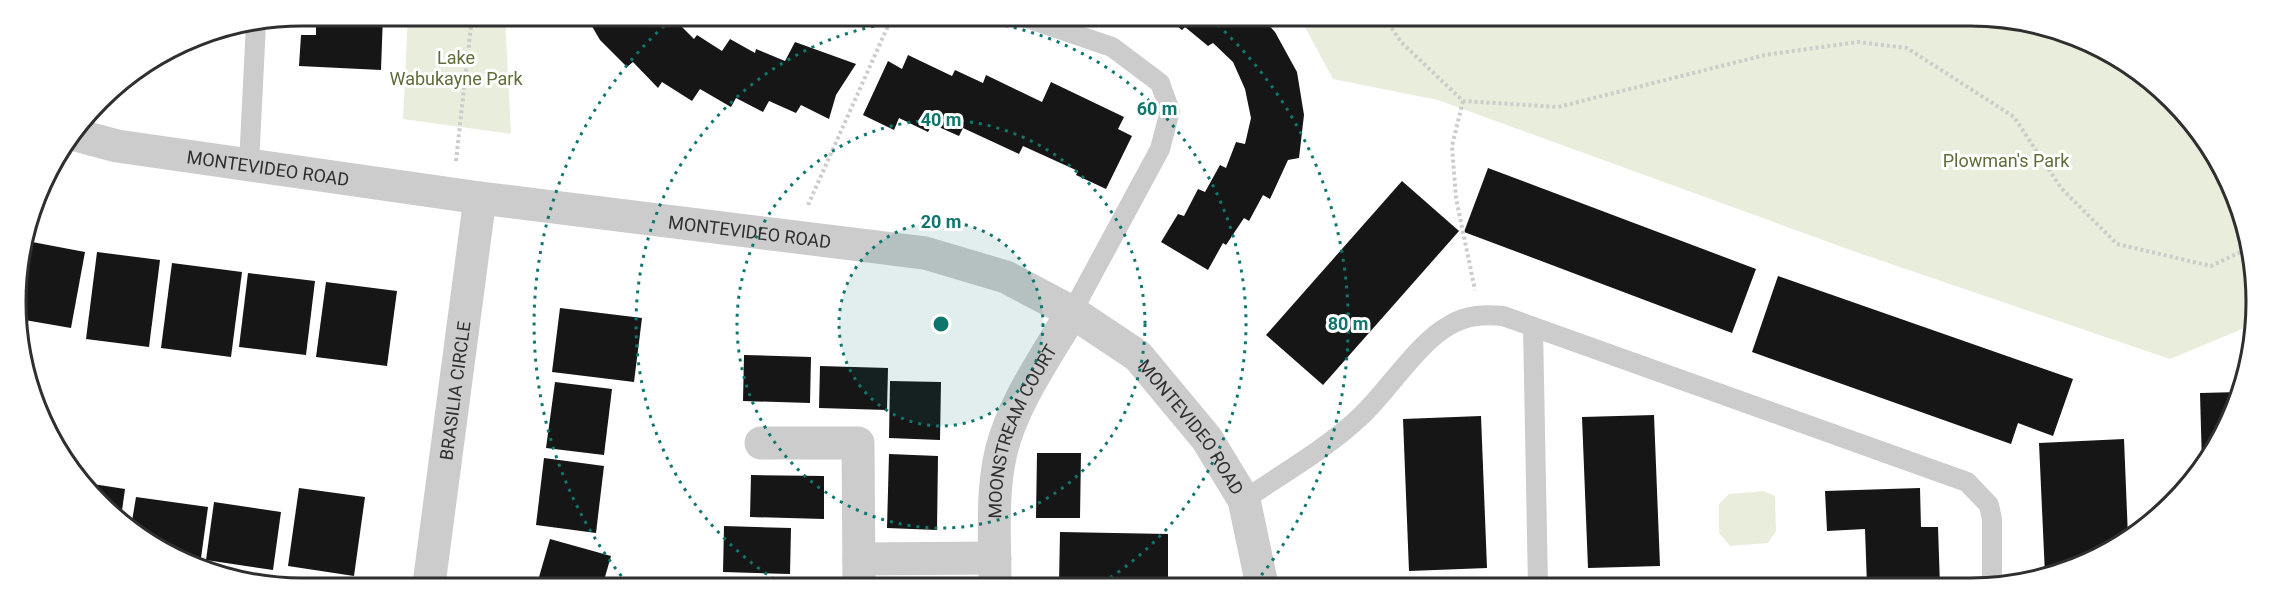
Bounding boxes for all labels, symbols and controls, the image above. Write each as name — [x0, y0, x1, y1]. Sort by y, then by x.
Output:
park label: Lake Wabukayne Park — [389, 47, 523, 89]
text: 60 m — [1137, 98, 1177, 119]
text: 40 m — [921, 109, 961, 130]
street label: MONTEVIDEO ROAD — [185, 146, 351, 190]
park label: Plowman's Park — [1943, 150, 2070, 171]
street label: MONTEVIDEO ROAD — [667, 211, 832, 252]
text: 20 m — [921, 211, 961, 232]
text: 80 m — [1328, 313, 1368, 334]
centre of rings — [931, 314, 951, 334]
street label: BRASILIA CIRCLE — [435, 320, 474, 461]
street label: MOONSTREAM COURT — [984, 340, 1061, 519]
street label: MONTEVIDEO ROAD — [1134, 355, 1249, 498]

